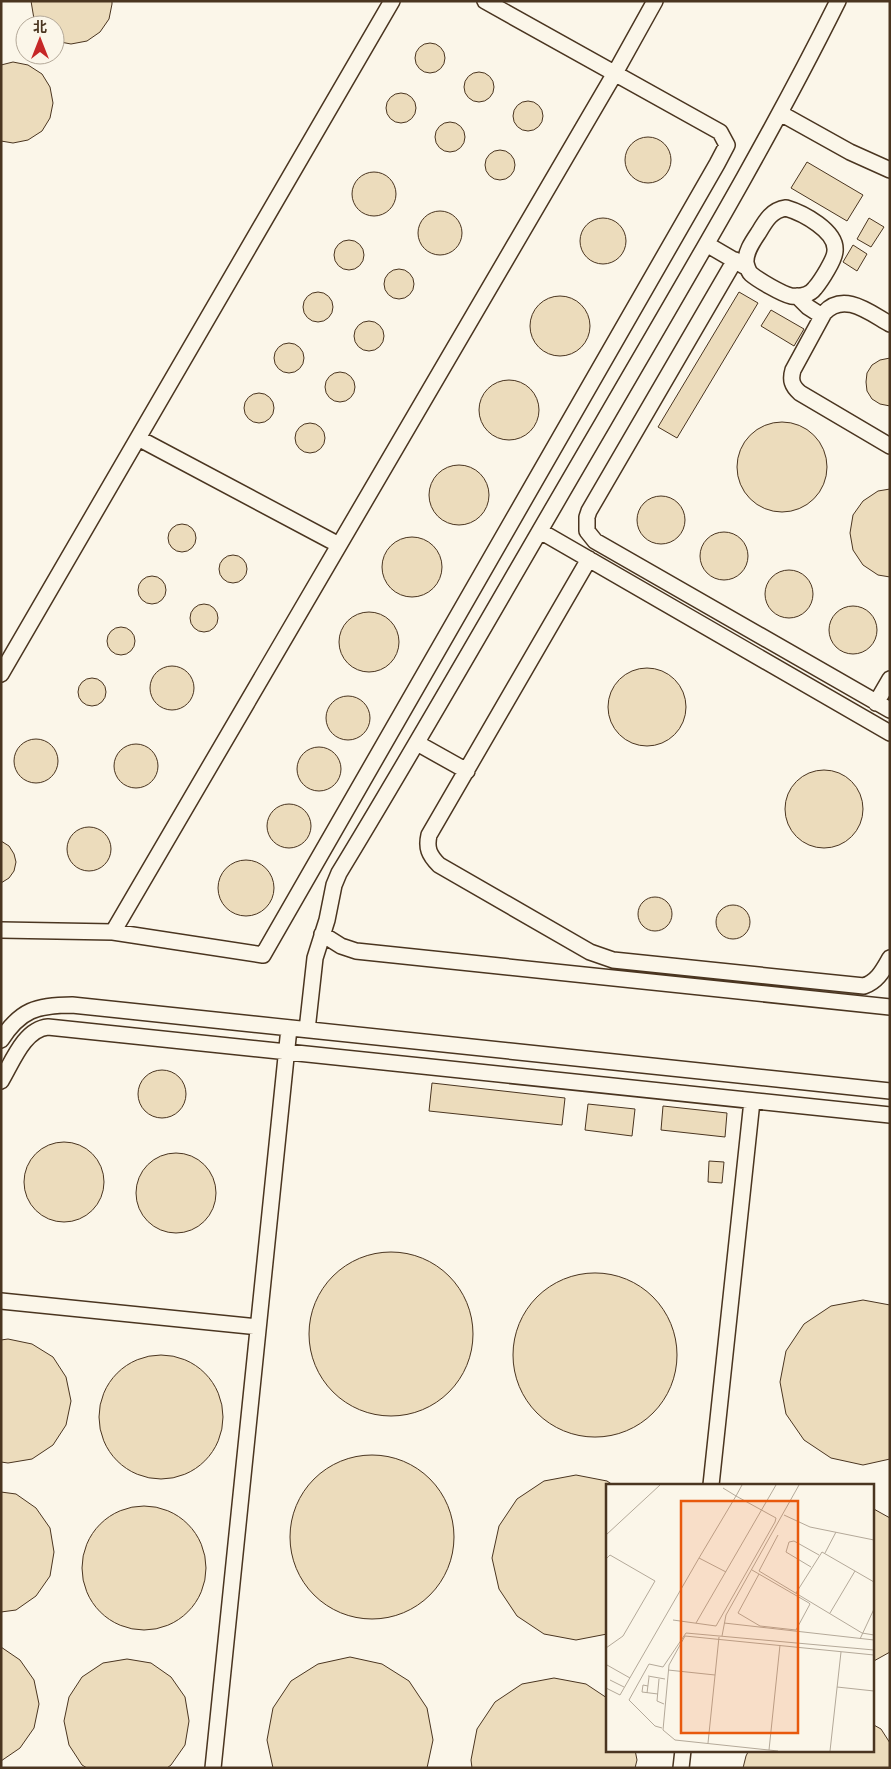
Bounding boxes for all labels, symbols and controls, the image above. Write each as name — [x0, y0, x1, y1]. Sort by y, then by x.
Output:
north arrow — [15, 15, 65, 65]
text: 北 — [33, 19, 47, 35]
inset map — [606, 1484, 874, 1752]

